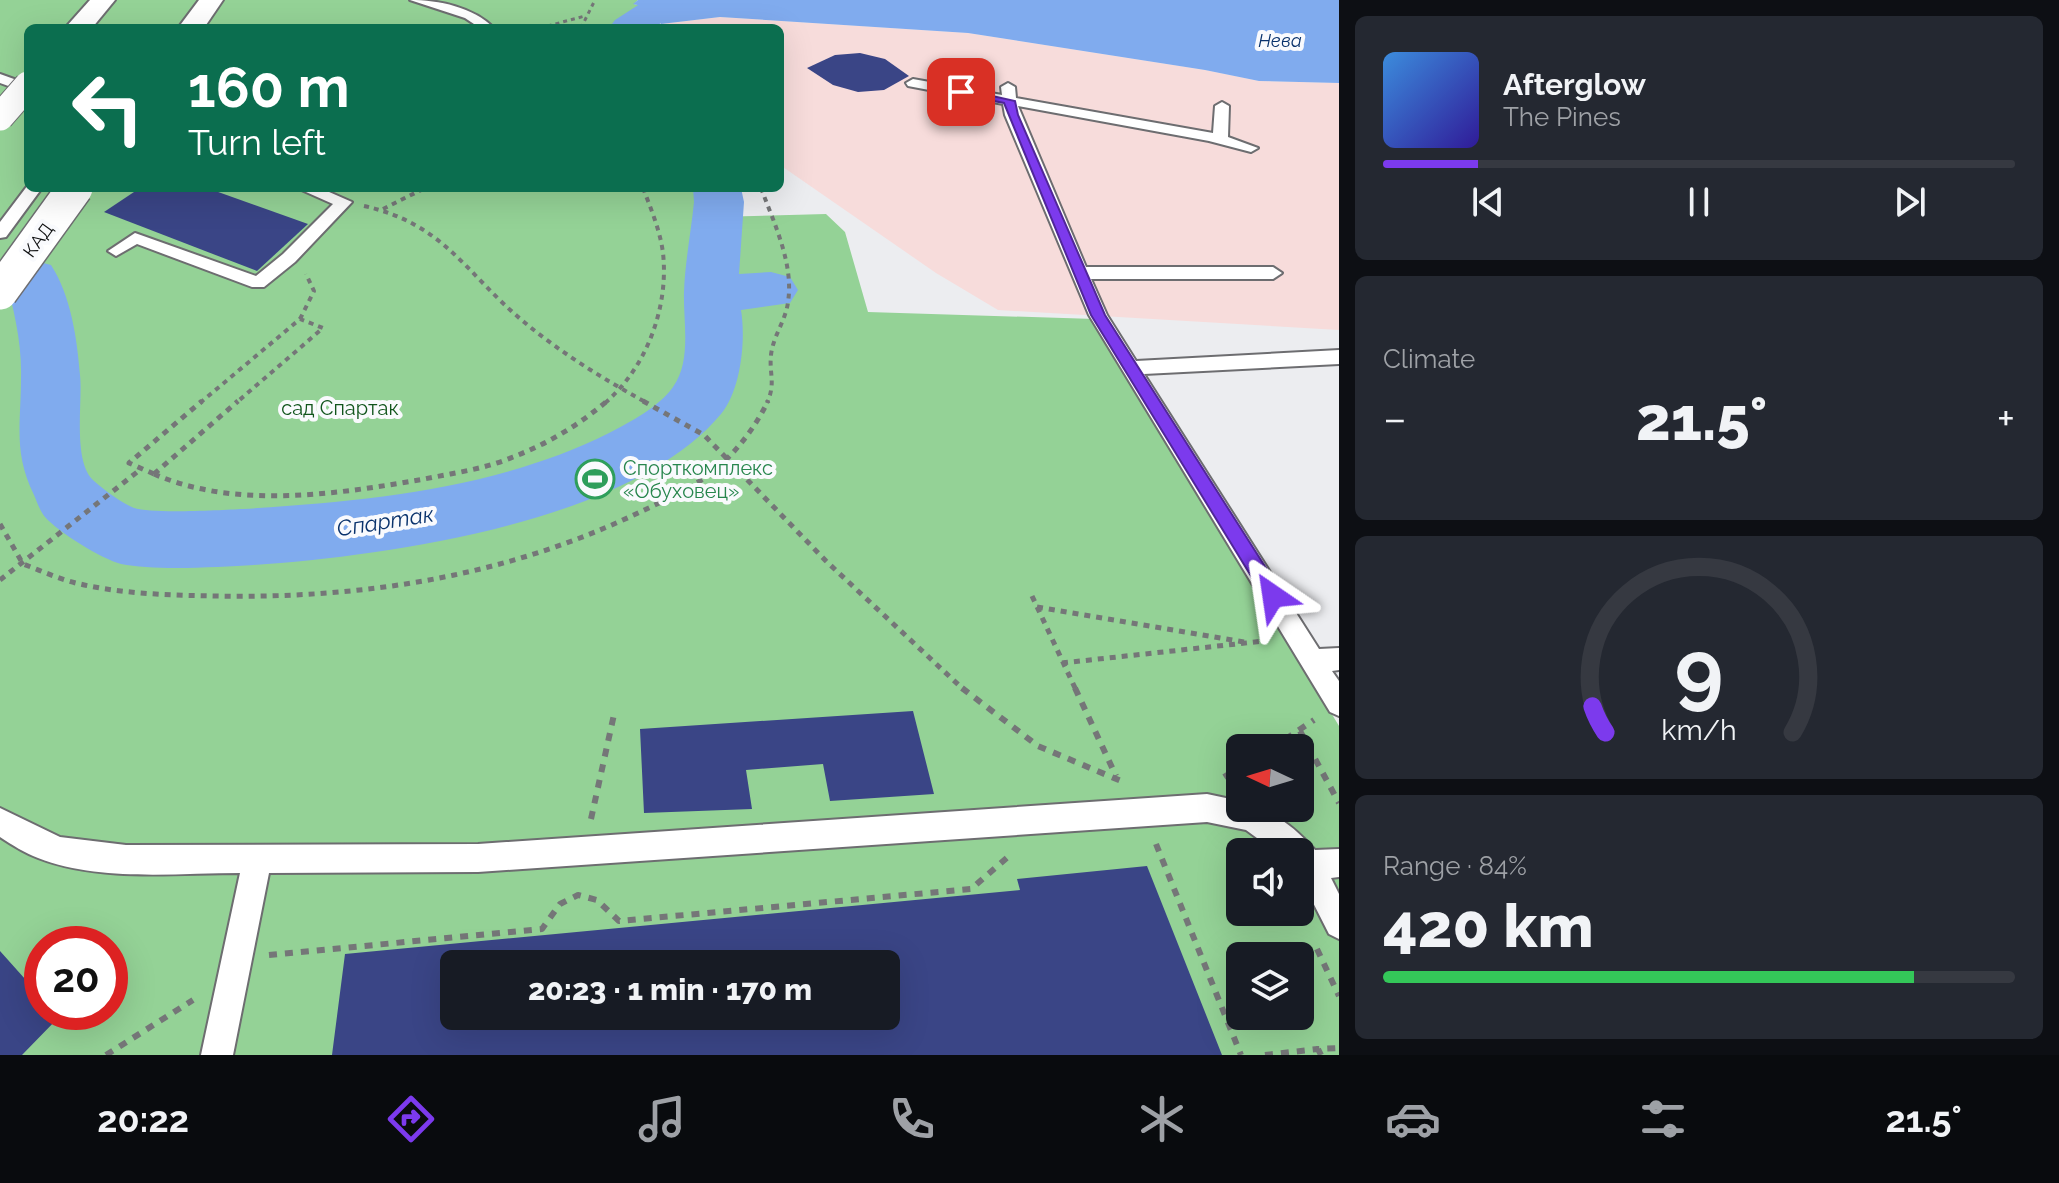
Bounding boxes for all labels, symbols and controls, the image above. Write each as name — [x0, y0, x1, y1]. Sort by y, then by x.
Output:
water label: Нева — [1258, 30, 1302, 51]
text: 160 m — [188, 54, 350, 120]
icon: left — [56, 56, 160, 160]
pin — [927, 58, 995, 126]
text: Afterglow — [1503, 67, 1646, 102]
icon: arrive — [939, 70, 983, 114]
text: The Pines — [1503, 102, 1621, 132]
text: Turn left — [188, 121, 326, 163]
icon: previous — [1466, 180, 1510, 224]
icon: pause — [1677, 180, 1721, 224]
icon: next — [1888, 180, 1932, 224]
street label: КАД — [19, 219, 57, 261]
text: Climate — [1383, 344, 1475, 374]
text: 21.5° — [1636, 384, 1767, 454]
text: − — [1383, 393, 1407, 444]
text: + — [1997, 393, 2015, 444]
park label: сад Спартак — [281, 396, 399, 420]
place label: Спорткомплекс «Обуховец» — [623, 456, 773, 503]
sports icon: Спорткомплекс «Обуховец» — [574, 458, 616, 500]
water label: Спартак — [335, 501, 435, 541]
position arrow — [1231, 554, 1315, 638]
text: 9 — [1675, 621, 1723, 718]
text: km/h — [1661, 714, 1737, 748]
north arrow — [1226, 734, 1314, 822]
map controls — [1226, 734, 1314, 1030]
button: sound — [1226, 838, 1314, 926]
text: Range · 84% — [1383, 851, 1527, 881]
text: 420 km — [1383, 891, 1594, 961]
speed limit sign: 20 — [24, 926, 128, 1030]
button: layers — [1226, 942, 1314, 1030]
text: 20:23 · 1 min · 170 m — [528, 972, 812, 1007]
icon: directions — [383, 1091, 439, 1147]
icon: music — [634, 1091, 690, 1147]
icon: phone — [884, 1091, 940, 1147]
icon: climate — [1134, 1091, 1190, 1147]
icon: car — [1385, 1091, 1441, 1147]
icon: filters — [1635, 1091, 1691, 1147]
text: 20:22 — [97, 1098, 189, 1140]
text: 21.5° — [1885, 1098, 1962, 1140]

